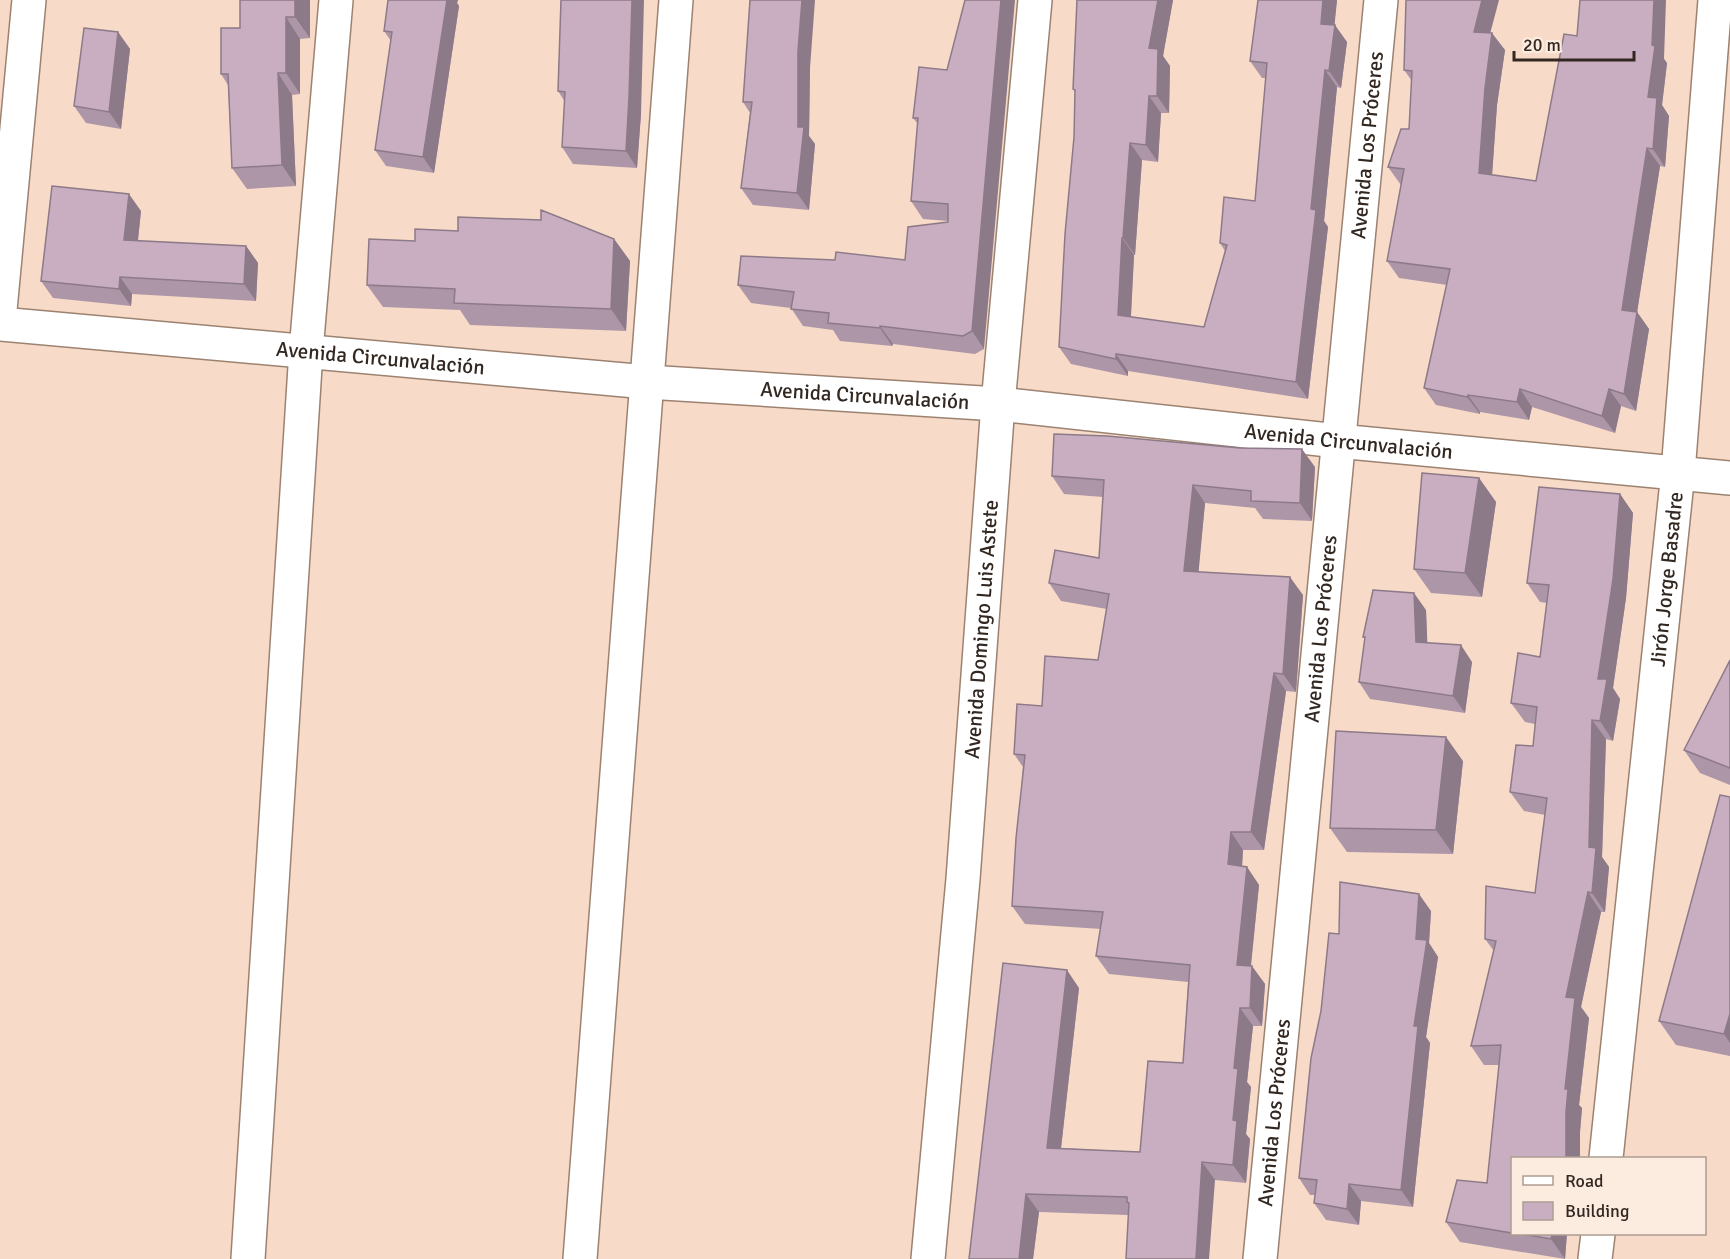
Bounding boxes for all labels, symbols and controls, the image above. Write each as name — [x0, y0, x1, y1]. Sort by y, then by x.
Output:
scale bar — [1514, 24, 1634, 62]
text: 20 m — [1523, 34, 1561, 56]
street label: Avenida Los Próceres — [1345, 50, 1389, 240]
street label: Avenida Circunvalación — [275, 336, 486, 380]
street label: Avenida Circunvalación — [760, 376, 970, 415]
street label: Avenida Circunvalación — [1243, 418, 1454, 465]
street label: Jirón Jorge Basadre — [1645, 490, 1689, 668]
street label: Avenida Domingo Luis Astete — [959, 499, 1004, 760]
street label: Avenida Los Próceres — [1299, 534, 1343, 724]
street label: Avenida Los Próceres — [1252, 1018, 1296, 1208]
legend — [1511, 1157, 1706, 1235]
text: Road — [1565, 1170, 1604, 1192]
text: Building — [1565, 1200, 1629, 1222]

